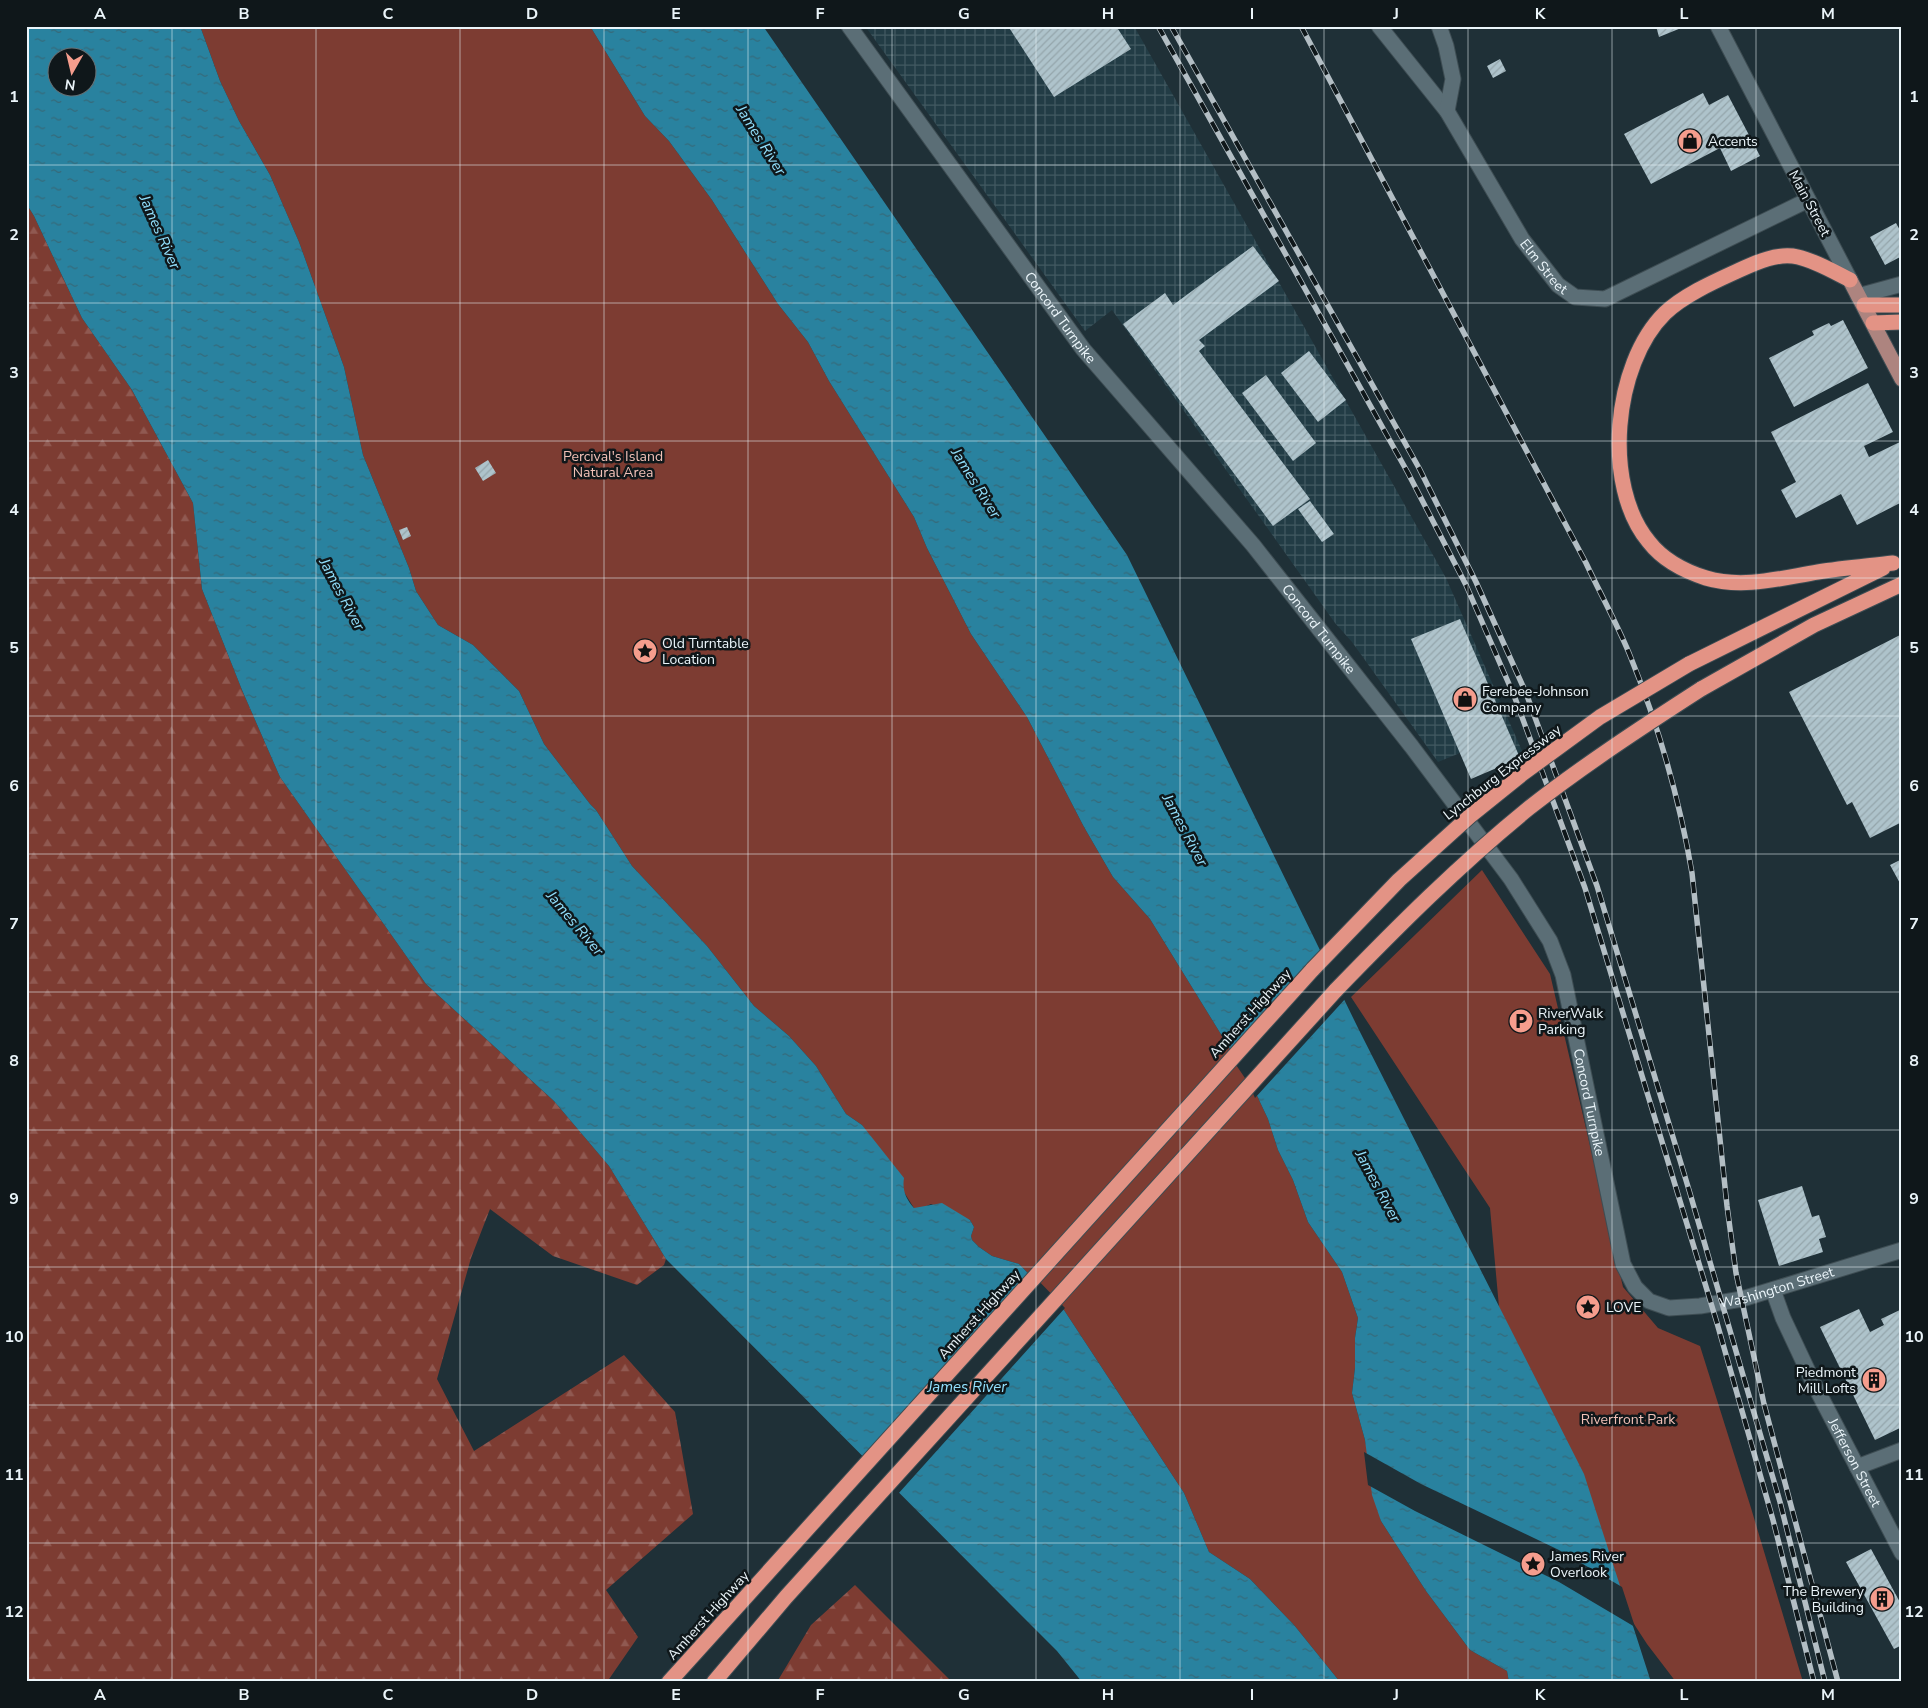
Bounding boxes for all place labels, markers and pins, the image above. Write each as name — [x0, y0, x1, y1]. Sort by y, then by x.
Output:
shop icon: Accents — [1677, 128, 1703, 154]
place label: Accents — [1708, 132, 1758, 151]
place label: Old Turntable Location — [662, 634, 749, 669]
place icon: Old Turntable Location — [632, 638, 658, 664]
place label: Ferebee-Johnson Company — [1482, 682, 1589, 717]
shop icon: Ferebee-Johnson Company — [1452, 686, 1478, 712]
place label: RiverWalk Parking — [1538, 1004, 1604, 1039]
parking icon: RiverWalk Parking — [1508, 1008, 1534, 1034]
place icon: LOVE — [1575, 1294, 1601, 1320]
place label: LOVE — [1606, 1298, 1641, 1317]
place label: Piedmont Mill Lofts — [1796, 1363, 1856, 1398]
building icon: Piedmont Mill Lofts — [1861, 1367, 1887, 1393]
place label: James River Overlook — [1549, 1547, 1624, 1582]
place icon: James River Overlook — [1520, 1551, 1546, 1577]
place label: The Brewery Building — [1783, 1582, 1865, 1617]
building icon: The Brewery Building — [1869, 1586, 1895, 1612]

